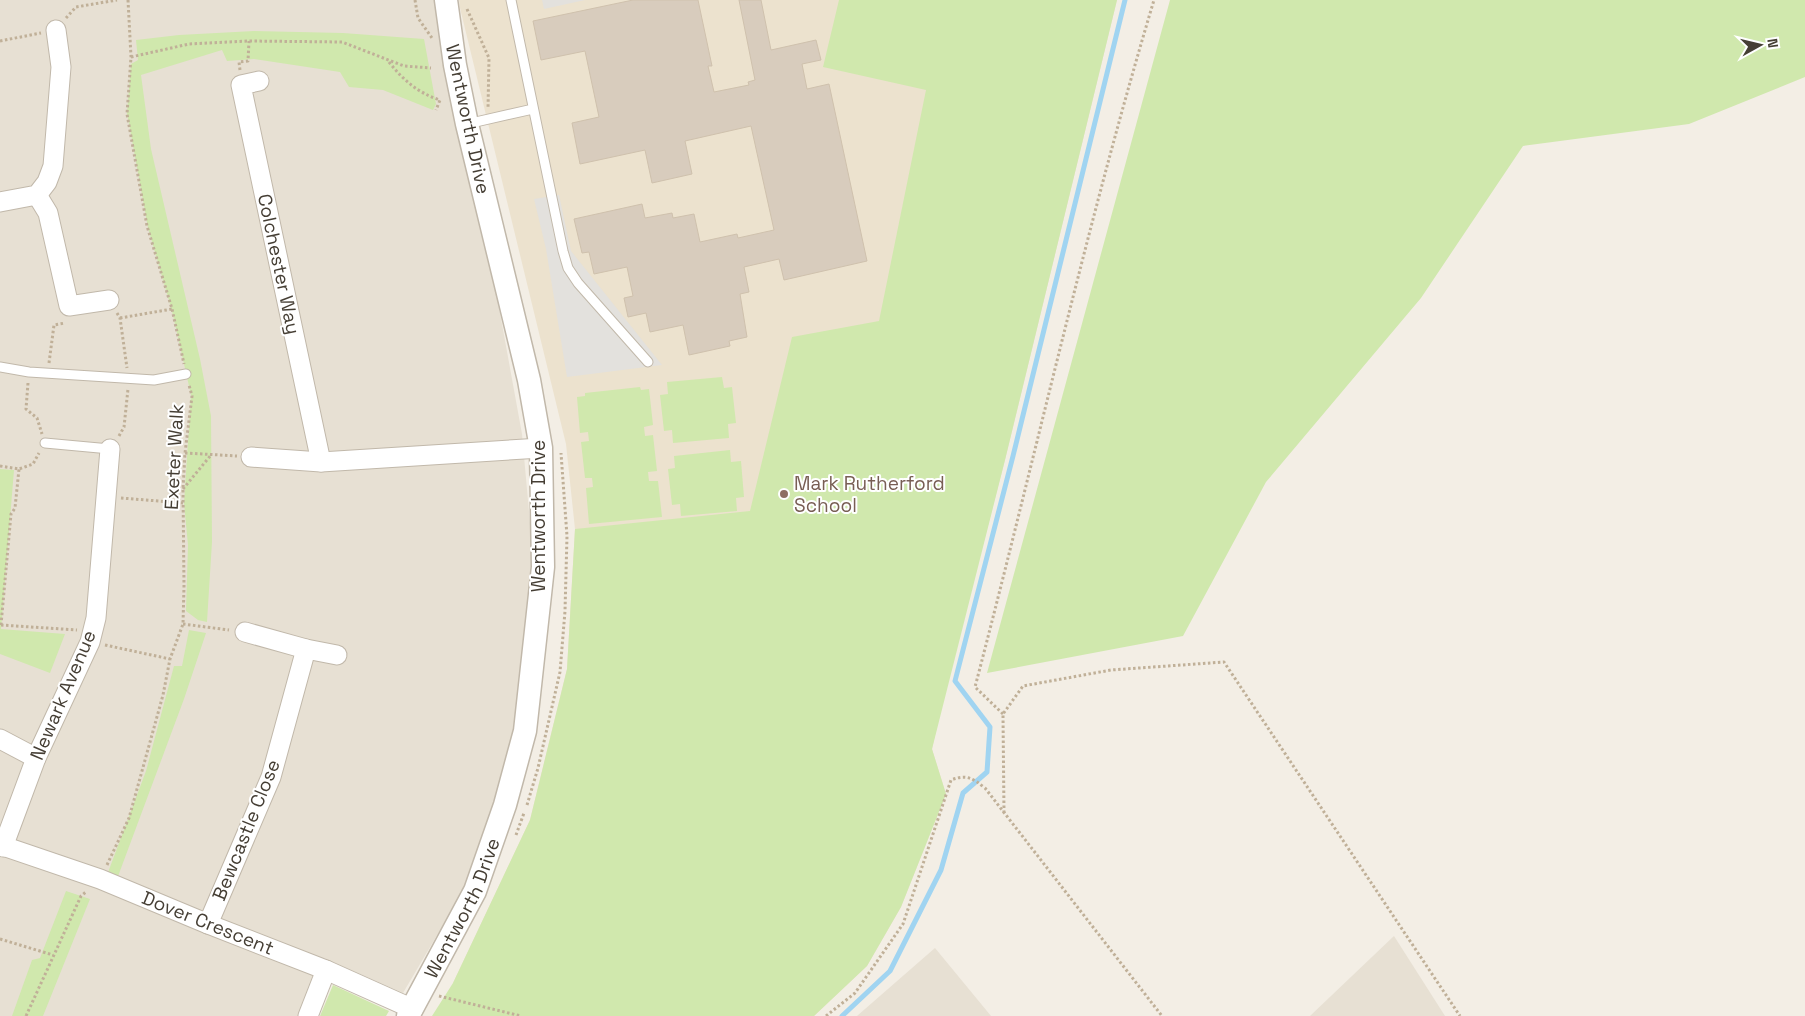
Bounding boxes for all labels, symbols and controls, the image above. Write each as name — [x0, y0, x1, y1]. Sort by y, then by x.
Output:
north arrow — [1735, 20, 1785, 70]
text: N — [1763, 37, 1782, 49]
street label: Wentworth Drive — [440, 42, 496, 196]
street label: Colchester Way — [252, 191, 306, 337]
street label: Exeter Walk — [159, 403, 189, 511]
street label: Wentworth Drive — [526, 440, 551, 592]
place label: Mark Rutherford School — [794, 471, 945, 518]
marker: Mark Rutherford School — [778, 488, 790, 500]
street label: Newark Avenue — [24, 626, 102, 764]
street label: Bewcastle Close — [206, 756, 286, 904]
street label: Wentworth Drive — [418, 835, 505, 982]
street label: Dover Crescent — [138, 885, 278, 961]

